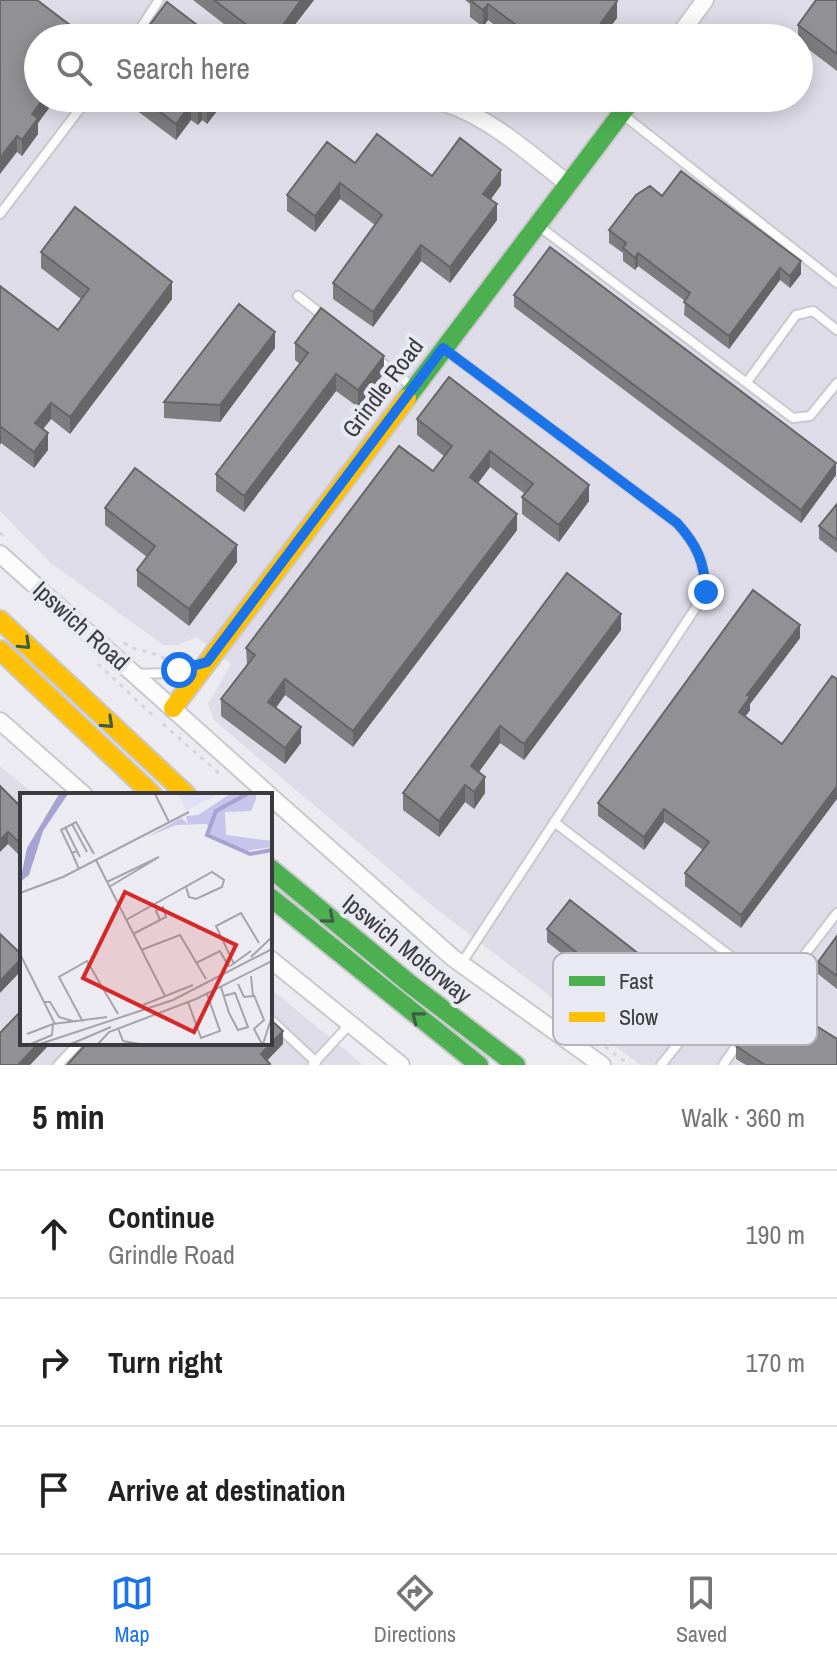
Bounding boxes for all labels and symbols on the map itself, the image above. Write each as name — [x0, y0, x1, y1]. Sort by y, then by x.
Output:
street label: Grindle Road — [334, 331, 430, 444]
street label: Ipswich Road — [27, 573, 137, 677]
route end — [688, 574, 724, 610]
one-way arrow — [16, 635, 31, 649]
route start — [161, 652, 197, 688]
one-way arrow — [98, 713, 113, 727]
inset map — [20, 793, 272, 1045]
street label: Ipswich Motorway — [336, 886, 479, 1010]
one-way arrow — [320, 908, 335, 923]
legend — [553, 953, 817, 1045]
text: Fast — [619, 966, 653, 996]
text: Slow — [619, 1002, 658, 1032]
one-way arrow — [412, 1012, 426, 1027]

